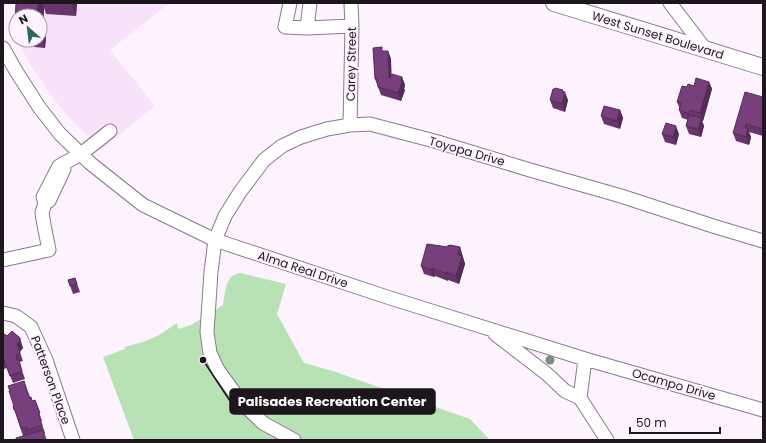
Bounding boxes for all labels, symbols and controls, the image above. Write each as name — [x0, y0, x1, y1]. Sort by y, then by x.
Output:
street label: West Sunset Boulevard — [590, 7, 726, 63]
north arrow — [8, 8, 48, 48]
text: N — [16, 10, 31, 28]
street label: Carey Street — [342, 27, 360, 101]
street label: Toyopa Drive — [427, 132, 507, 170]
street label: Alma Real Drive — [256, 246, 350, 292]
street label: Patterson Place — [27, 333, 75, 427]
street label: Ocampo Drive — [630, 364, 718, 404]
callout: Palisades Recreation Center — [230, 389, 435, 414]
text: Palisades Recreation Center — [238, 392, 427, 411]
scale bar — [630, 409, 720, 435]
text: 50 m — [636, 414, 667, 431]

